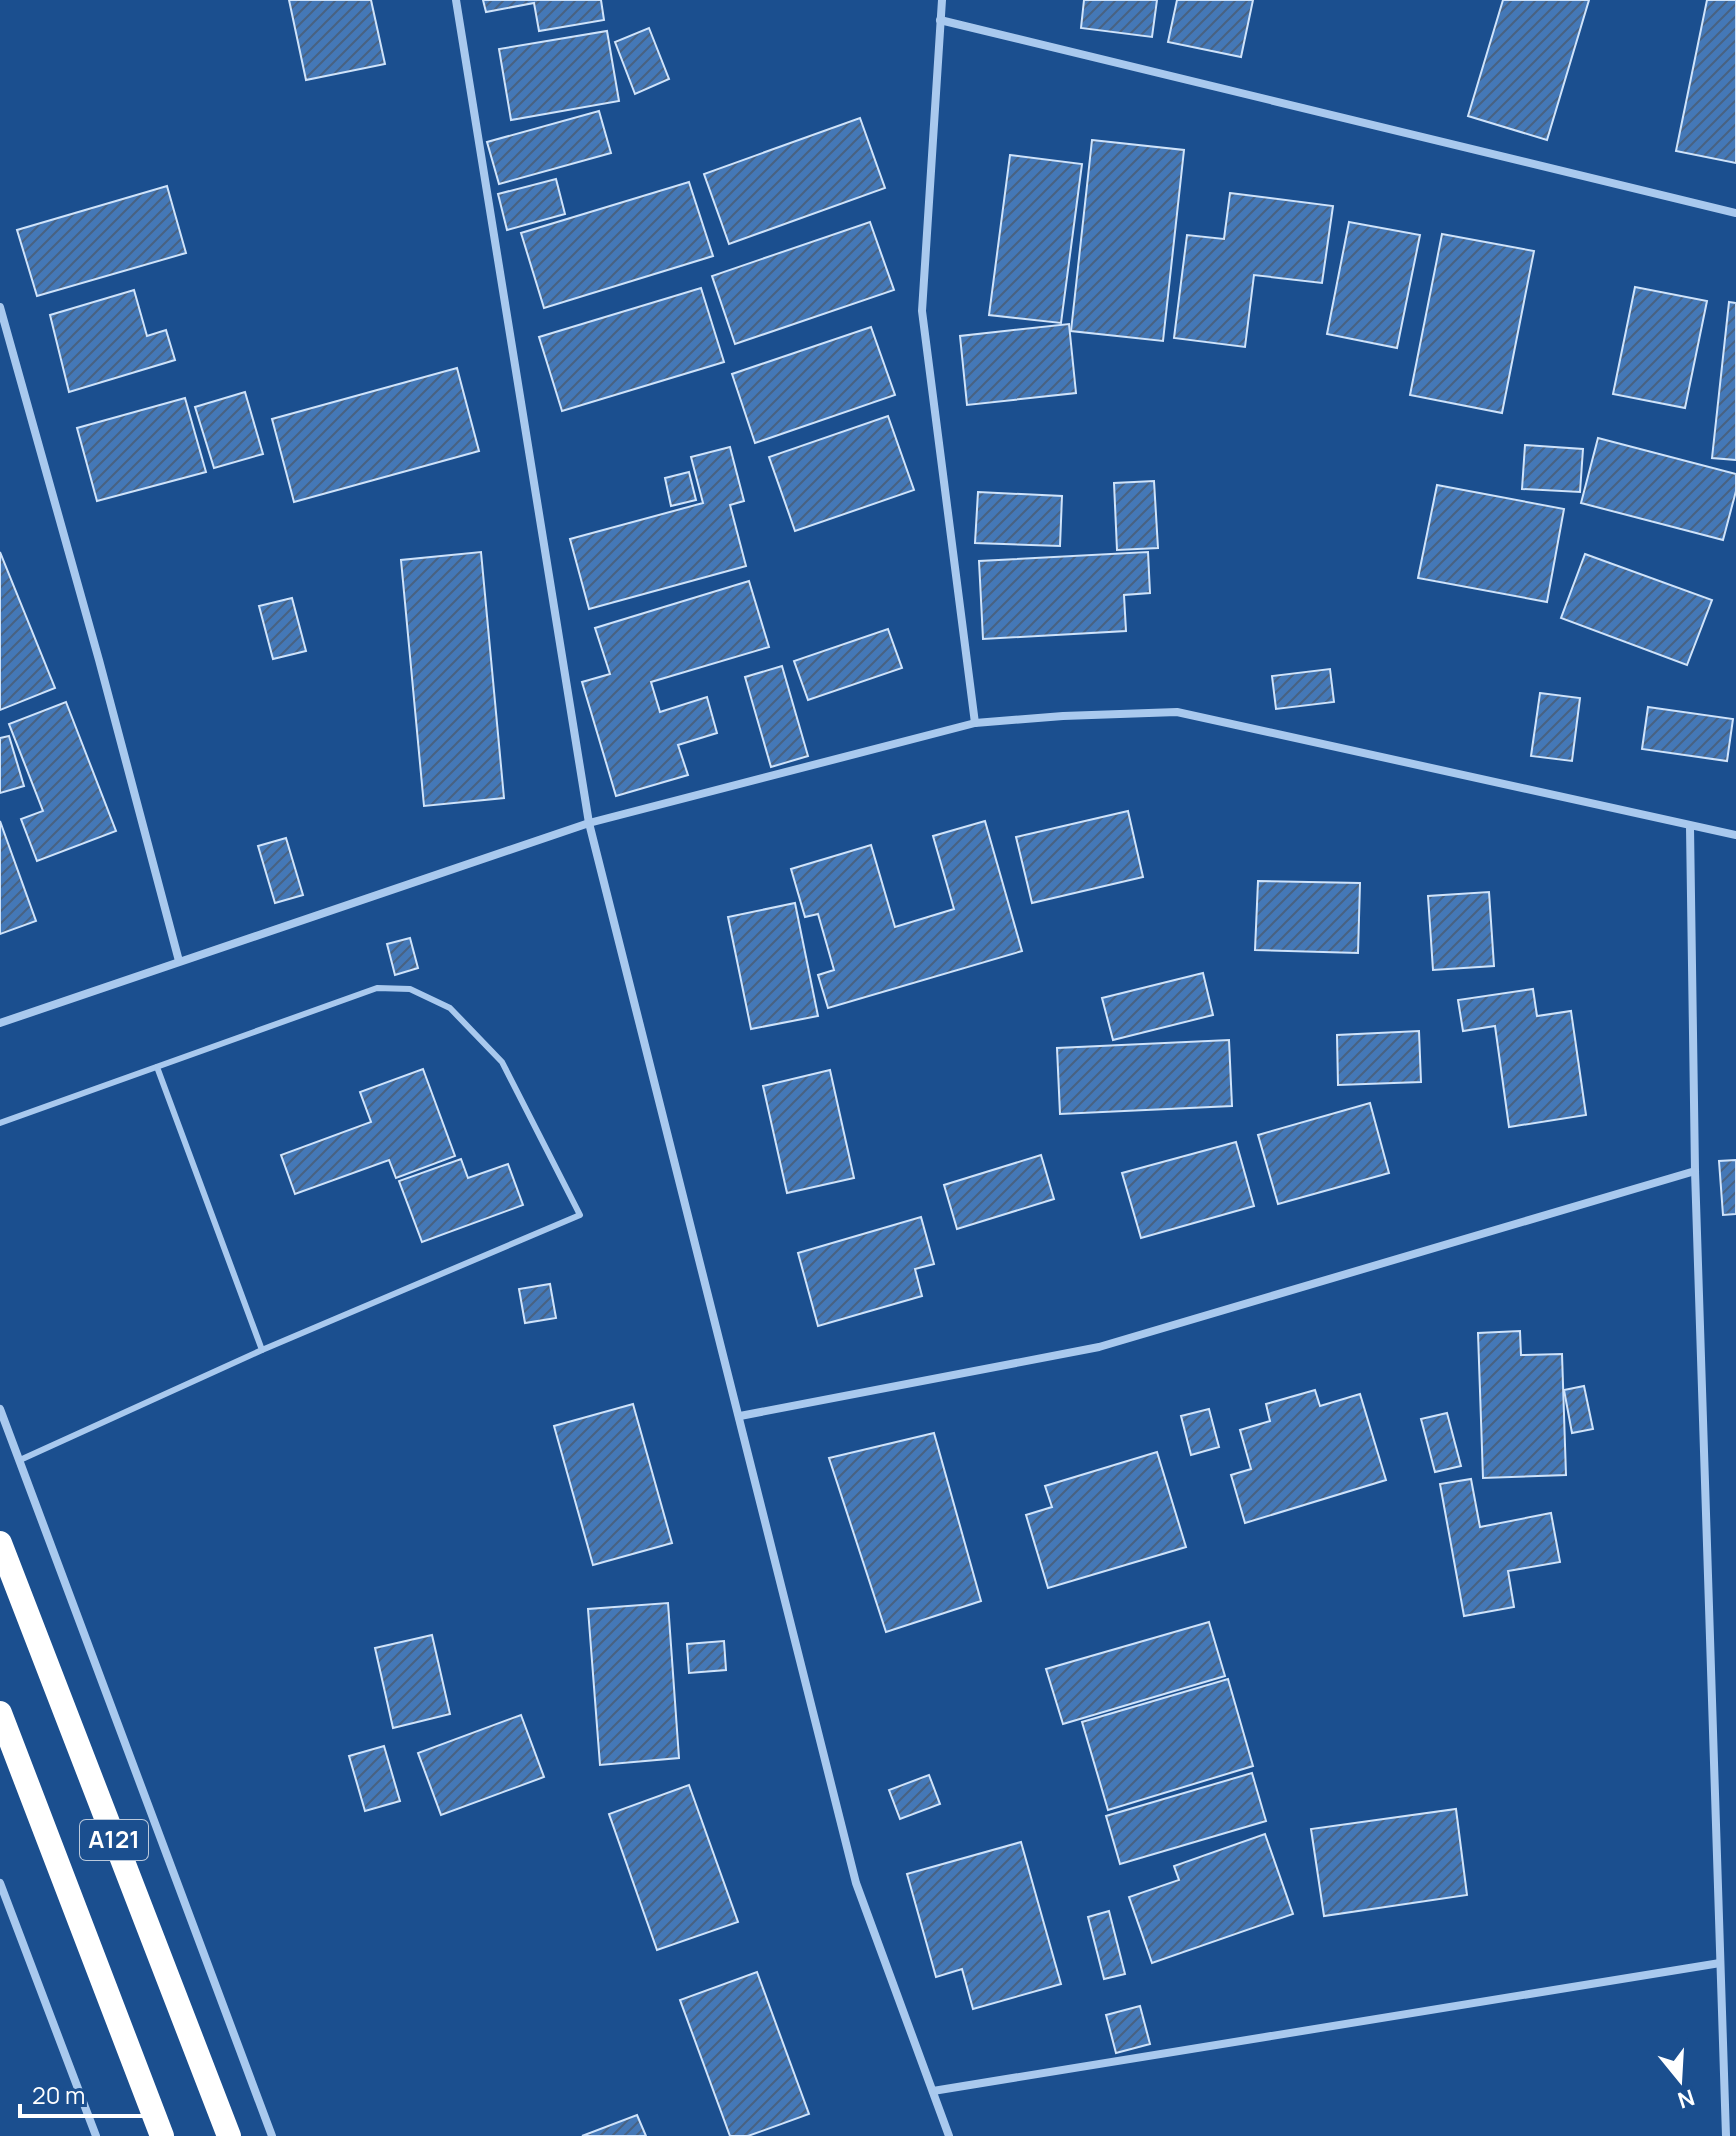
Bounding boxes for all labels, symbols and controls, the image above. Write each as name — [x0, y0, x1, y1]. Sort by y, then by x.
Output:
road number: A121 — [80, 1820, 148, 1860]
north arrow — [1640, 2040, 1720, 2120]
scale bar — [20, 2068, 150, 2118]
text: 20 m — [32, 2078, 85, 2111]
text: N — [1674, 2082, 1698, 2116]

